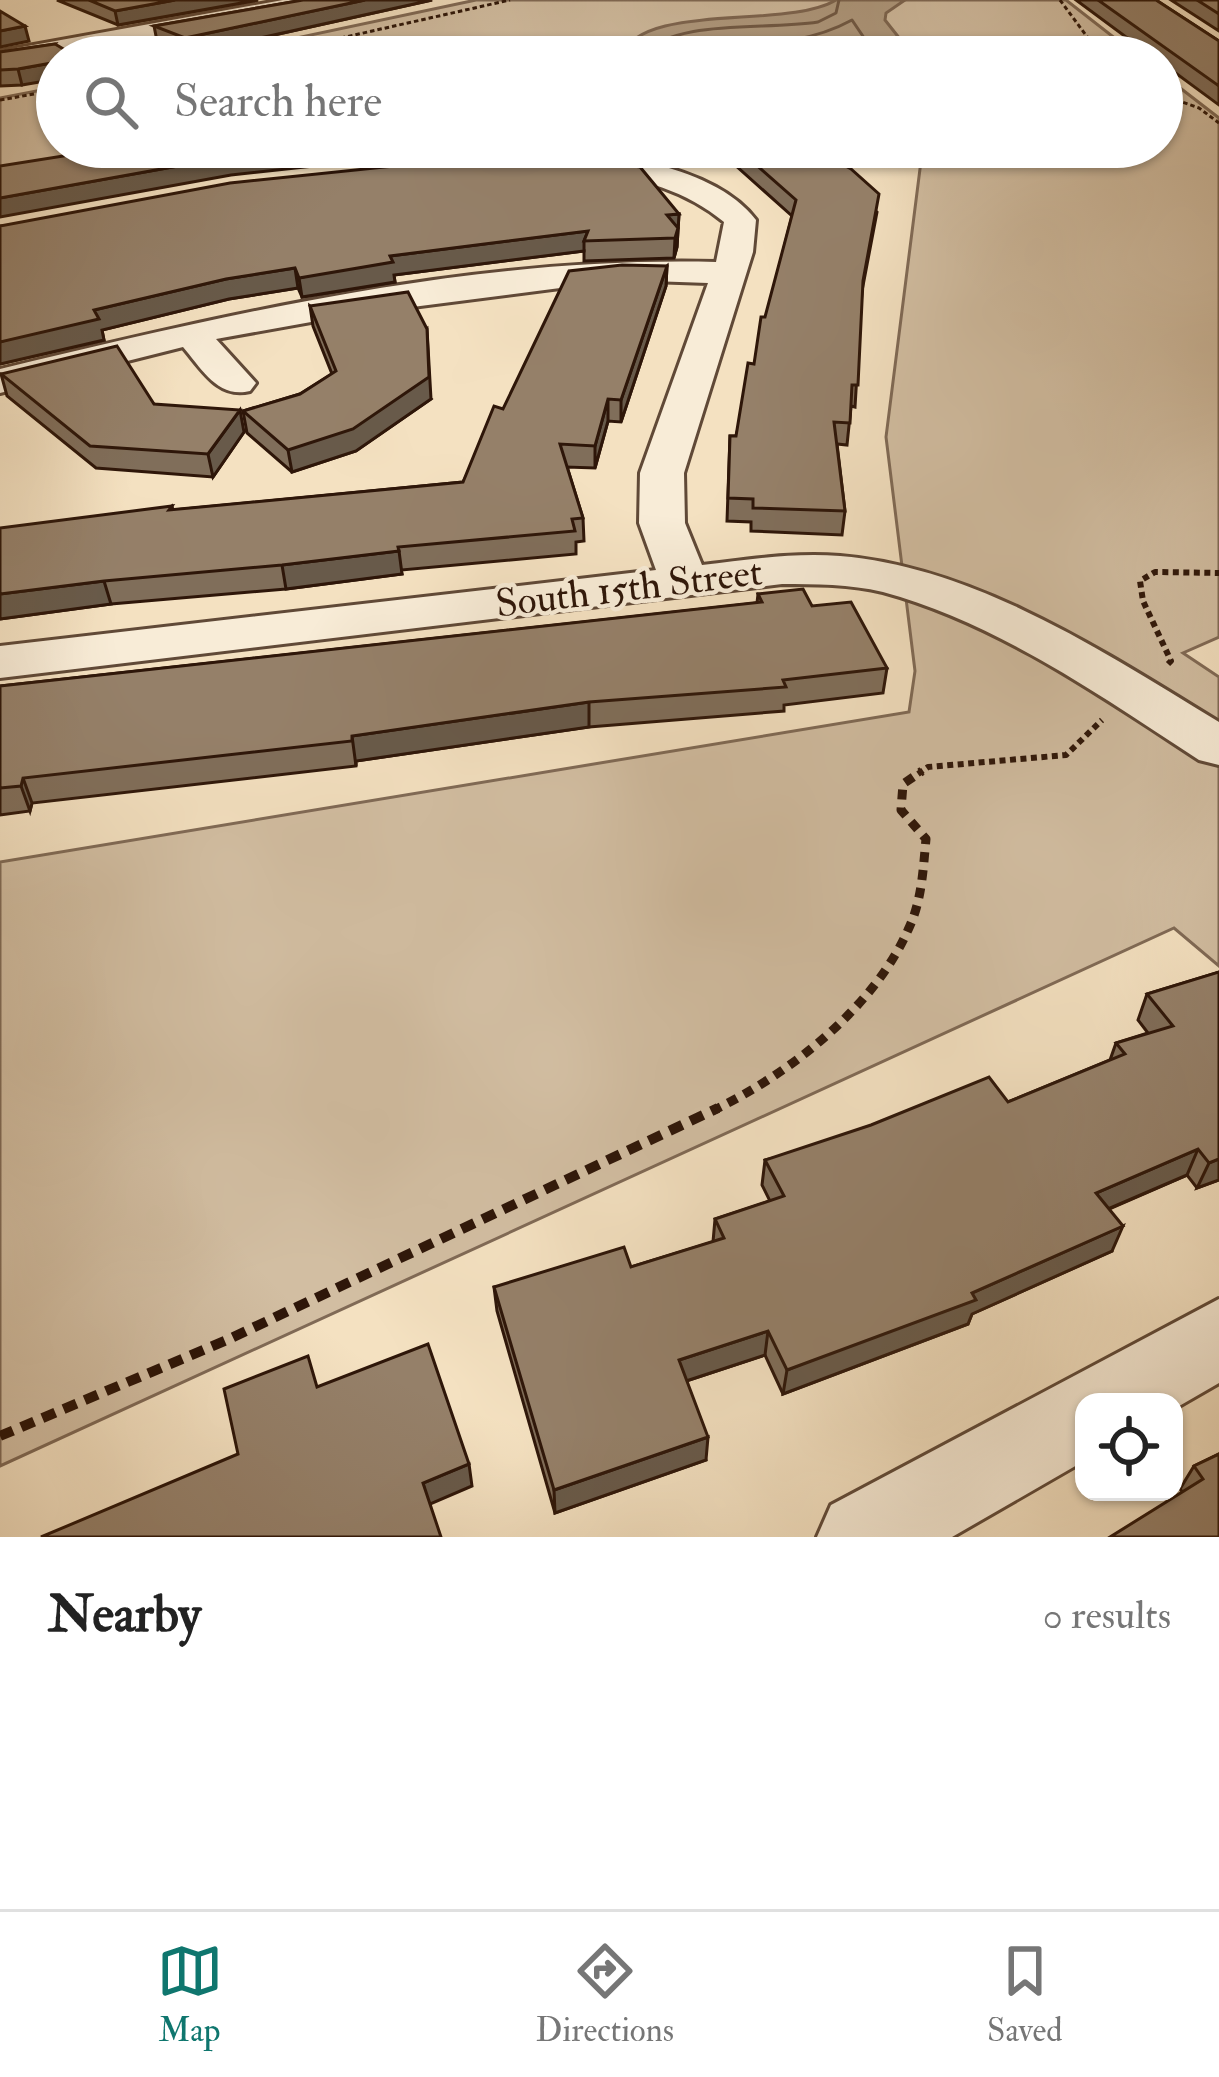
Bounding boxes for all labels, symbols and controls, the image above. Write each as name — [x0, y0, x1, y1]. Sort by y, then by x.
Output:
search box — [36, 36, 1183, 168]
icon: search — [78, 69, 144, 135]
text: Search here — [174, 74, 382, 130]
street label: South 15th Street — [493, 547, 765, 629]
map controls — [1075, 1393, 1183, 1501]
button: locate — [1075, 1393, 1183, 1501]
text: Nearby — [48, 1583, 201, 1647]
text: 0 results — [1043, 1591, 1171, 1640]
tab: Map — [157, 1938, 223, 2051]
tab: Directions — [536, 1938, 674, 2051]
tab: Saved — [987, 1938, 1062, 2051]

